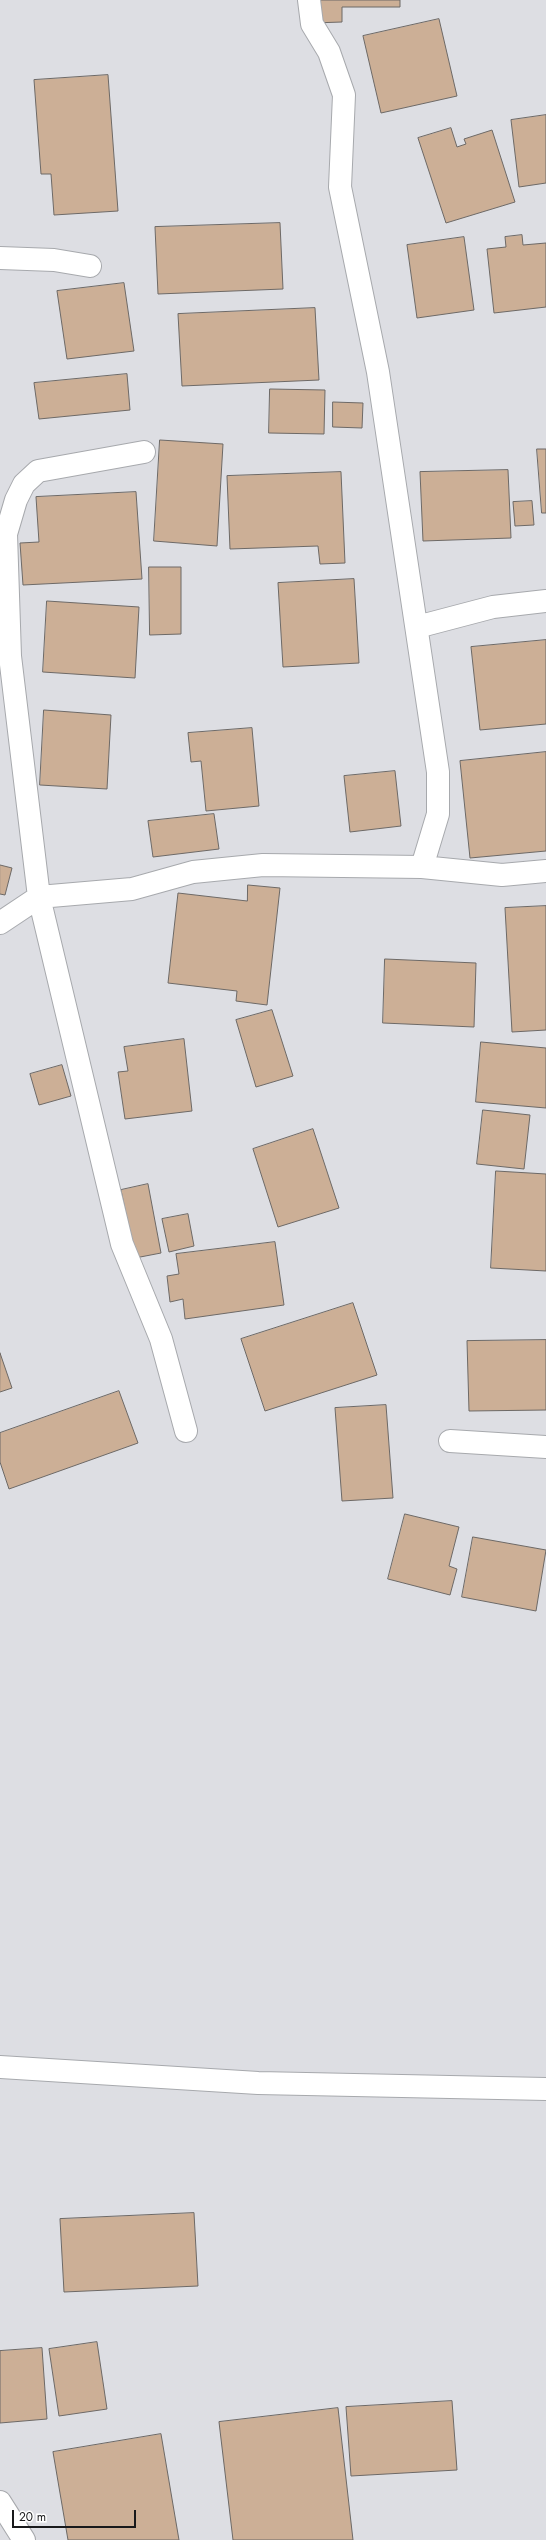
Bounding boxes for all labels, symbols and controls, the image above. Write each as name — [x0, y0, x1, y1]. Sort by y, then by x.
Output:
scale bar — [14, 2502, 138, 2528]
text: 20 m — [19, 2508, 46, 2526]

